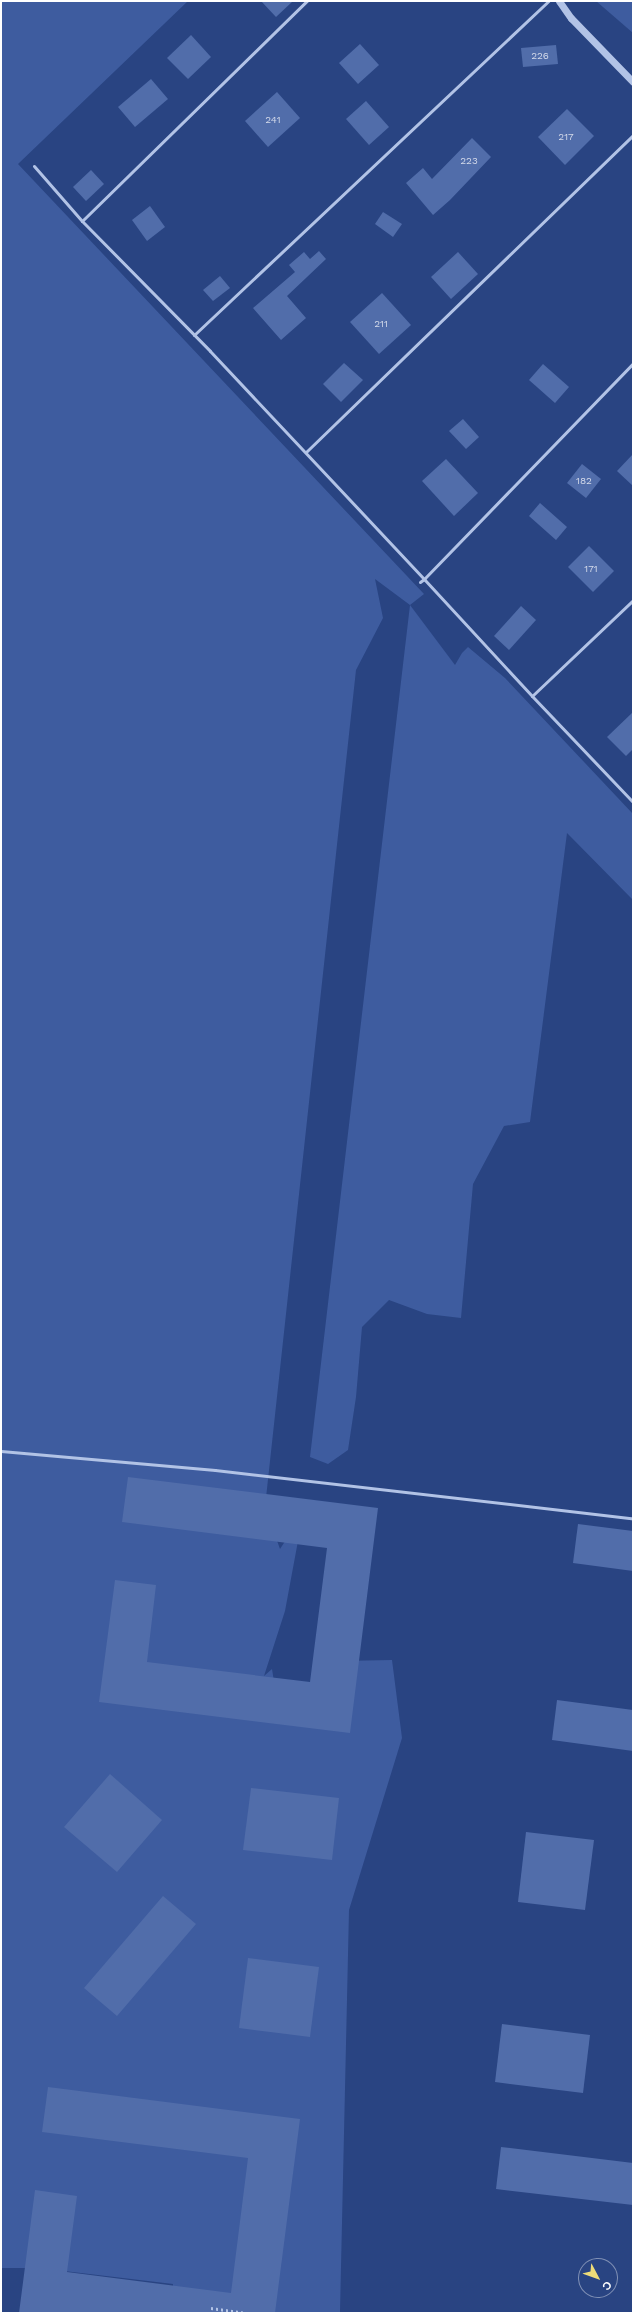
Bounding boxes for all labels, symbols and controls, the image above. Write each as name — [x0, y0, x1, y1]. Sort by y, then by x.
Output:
house number: 226 — [531, 50, 549, 62]
house number: 241 — [265, 114, 281, 126]
house number: 217 — [558, 131, 574, 143]
house number: 223 — [460, 155, 478, 167]
house number: 211 — [374, 318, 388, 330]
house number: 182 — [576, 475, 592, 487]
house number: 171 — [584, 563, 598, 575]
north arrow — [578, 2258, 618, 2298]
text: С — [599, 2278, 614, 2293]

